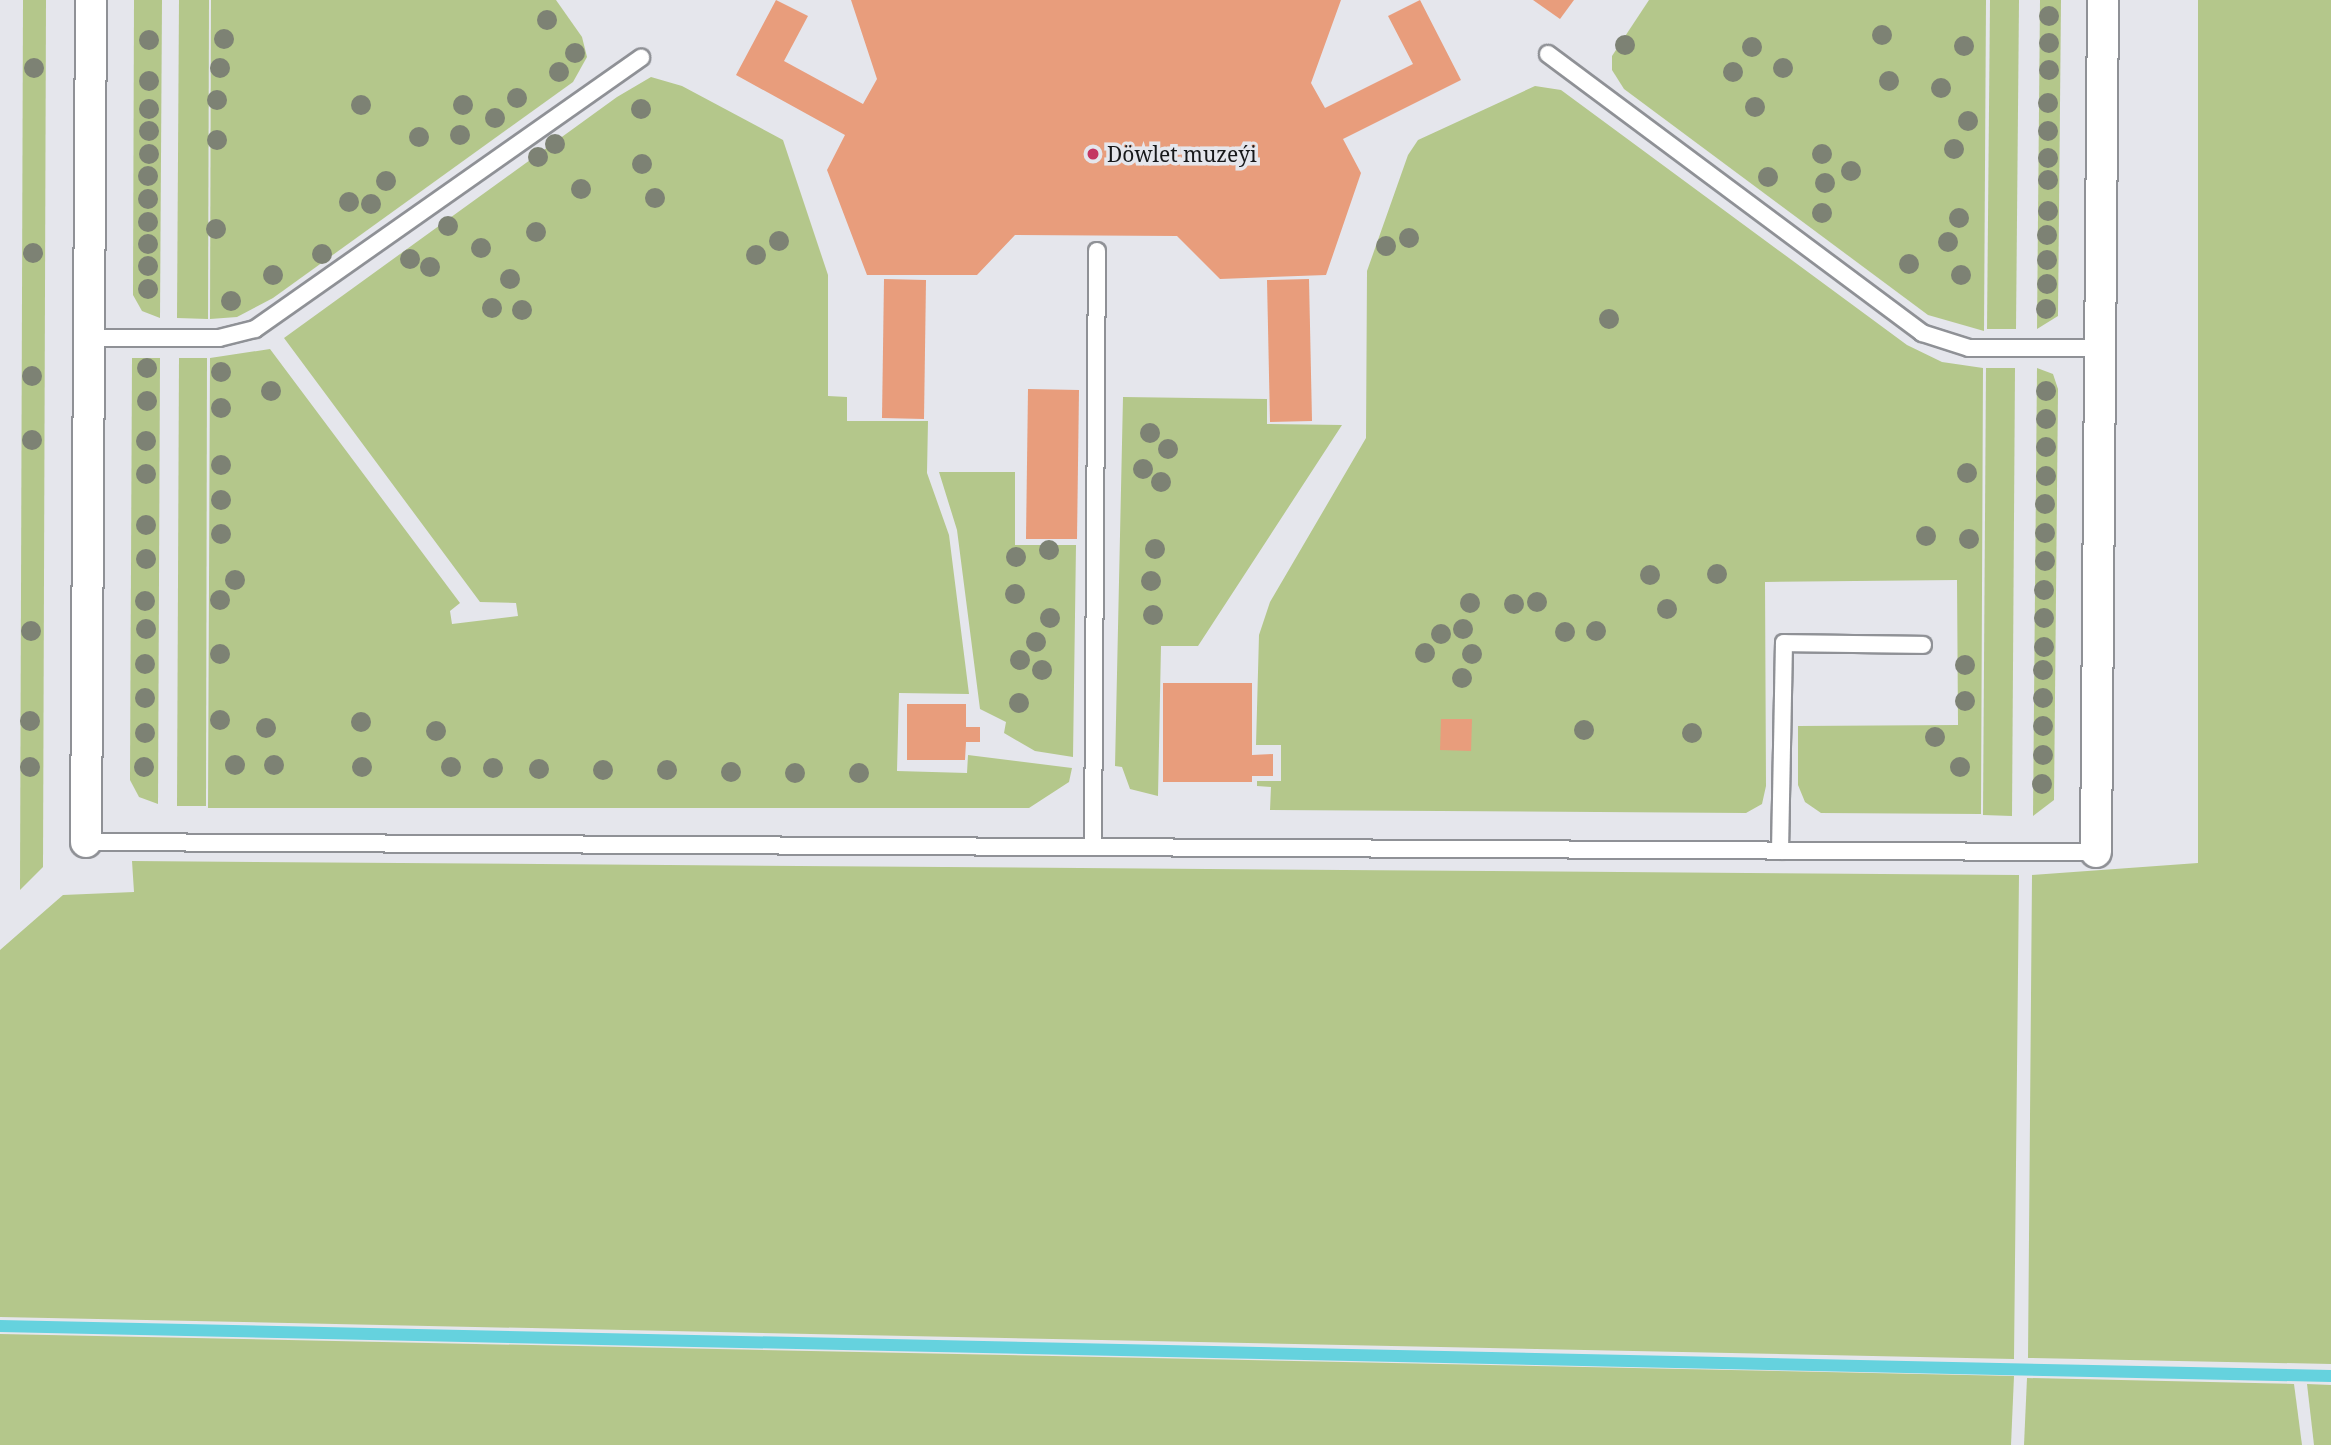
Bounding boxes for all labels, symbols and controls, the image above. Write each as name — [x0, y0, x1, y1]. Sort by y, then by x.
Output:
place label: Döwlet muzeýi — [1107, 141, 1257, 167]
marker: Döwlet muzeýi — [1085, 146, 1101, 162]

